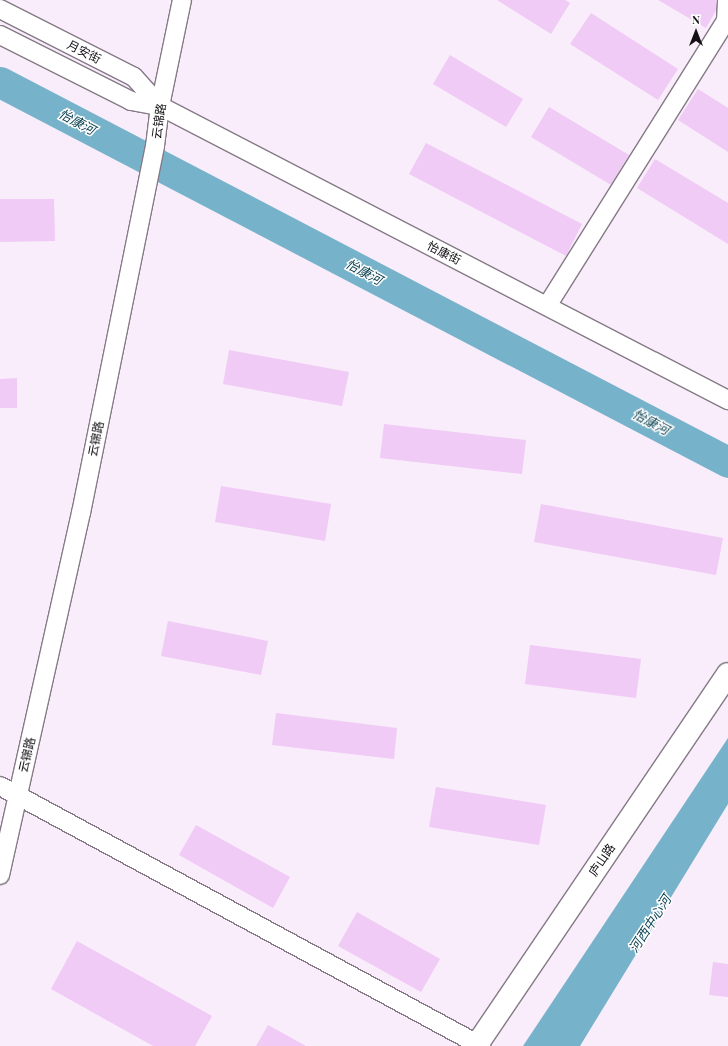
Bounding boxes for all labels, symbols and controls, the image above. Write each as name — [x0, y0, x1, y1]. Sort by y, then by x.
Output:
north arrow — [676, 12, 716, 52]
text: N — [692, 12, 700, 27]
street label: 月安街 — [65, 37, 103, 67]
street label: 云锦路 — [149, 102, 169, 140]
water label: 怡康河 — [56, 106, 98, 138]
street label: 怡康街 — [425, 238, 463, 268]
water label: 怡康河 — [343, 256, 385, 288]
water label: 怡康河 — [630, 406, 672, 438]
street label: 云锦路 — [85, 420, 107, 458]
street label: 云锦路 — [16, 736, 38, 774]
street label: 庐山路 — [586, 841, 618, 879]
water label: 河西中心河 — [626, 892, 674, 956]

